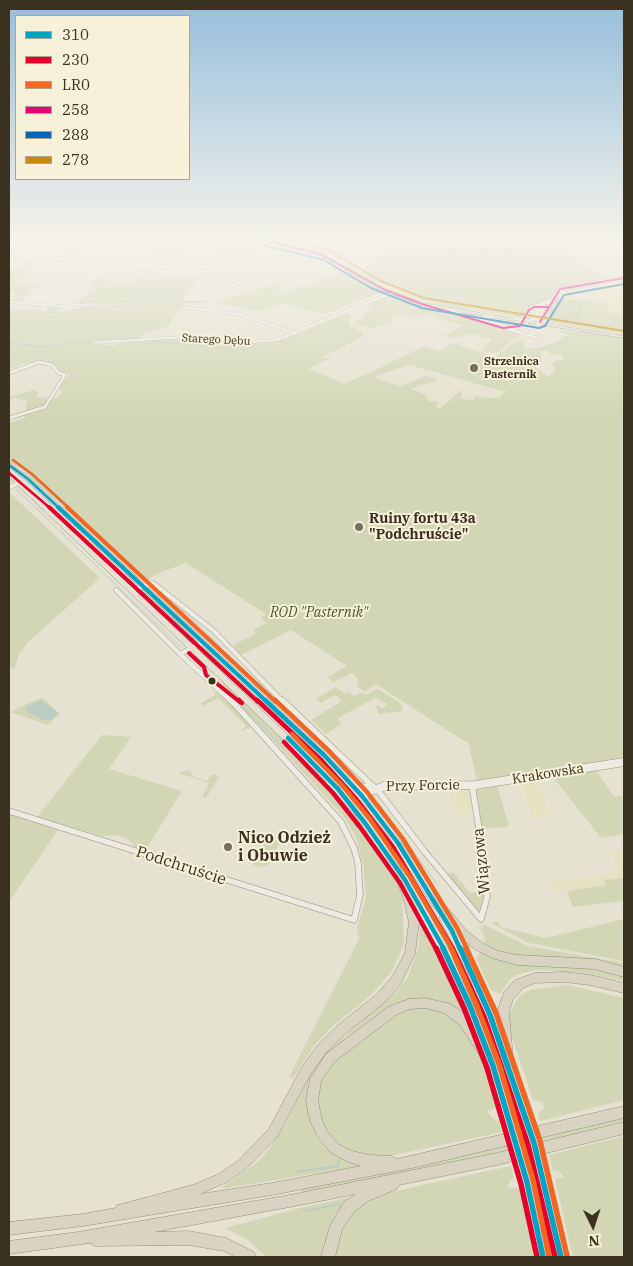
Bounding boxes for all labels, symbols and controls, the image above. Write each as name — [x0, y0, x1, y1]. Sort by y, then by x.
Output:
legend — [15, 15, 190, 180]
text: 310 — [62, 25, 89, 44]
text: 230 — [62, 50, 89, 69]
text: LR0 — [62, 75, 90, 94]
text: 258 — [62, 100, 89, 119]
text: 288 — [62, 125, 89, 144]
text: 278 — [62, 150, 89, 169]
street label: Starego Dębu — [181, 332, 251, 348]
place label: Strzelnica Pasternik — [484, 355, 539, 381]
marker: Strzelnica Pasternik — [468, 362, 480, 374]
place label: Ruiny fortu 43a "Podchruście" — [369, 511, 476, 544]
marker: Ruiny fortu 43a "Podchruście" — [353, 521, 365, 533]
park label: ROD "Pasternik" — [270, 605, 368, 621]
unlabelled marker — [207, 676, 217, 686]
street label: Krakowska — [511, 760, 585, 788]
street label: Przy Forcie — [386, 777, 460, 795]
street label: Wiązowa — [469, 827, 495, 895]
place label: Nico Odzież i Obuwie — [238, 828, 331, 866]
marker: Nico Odzież i Obuwie — [222, 841, 234, 853]
street label: Podchruście — [133, 842, 229, 890]
north arrow — [568, 1201, 618, 1251]
text: N — [588, 1232, 600, 1250]

